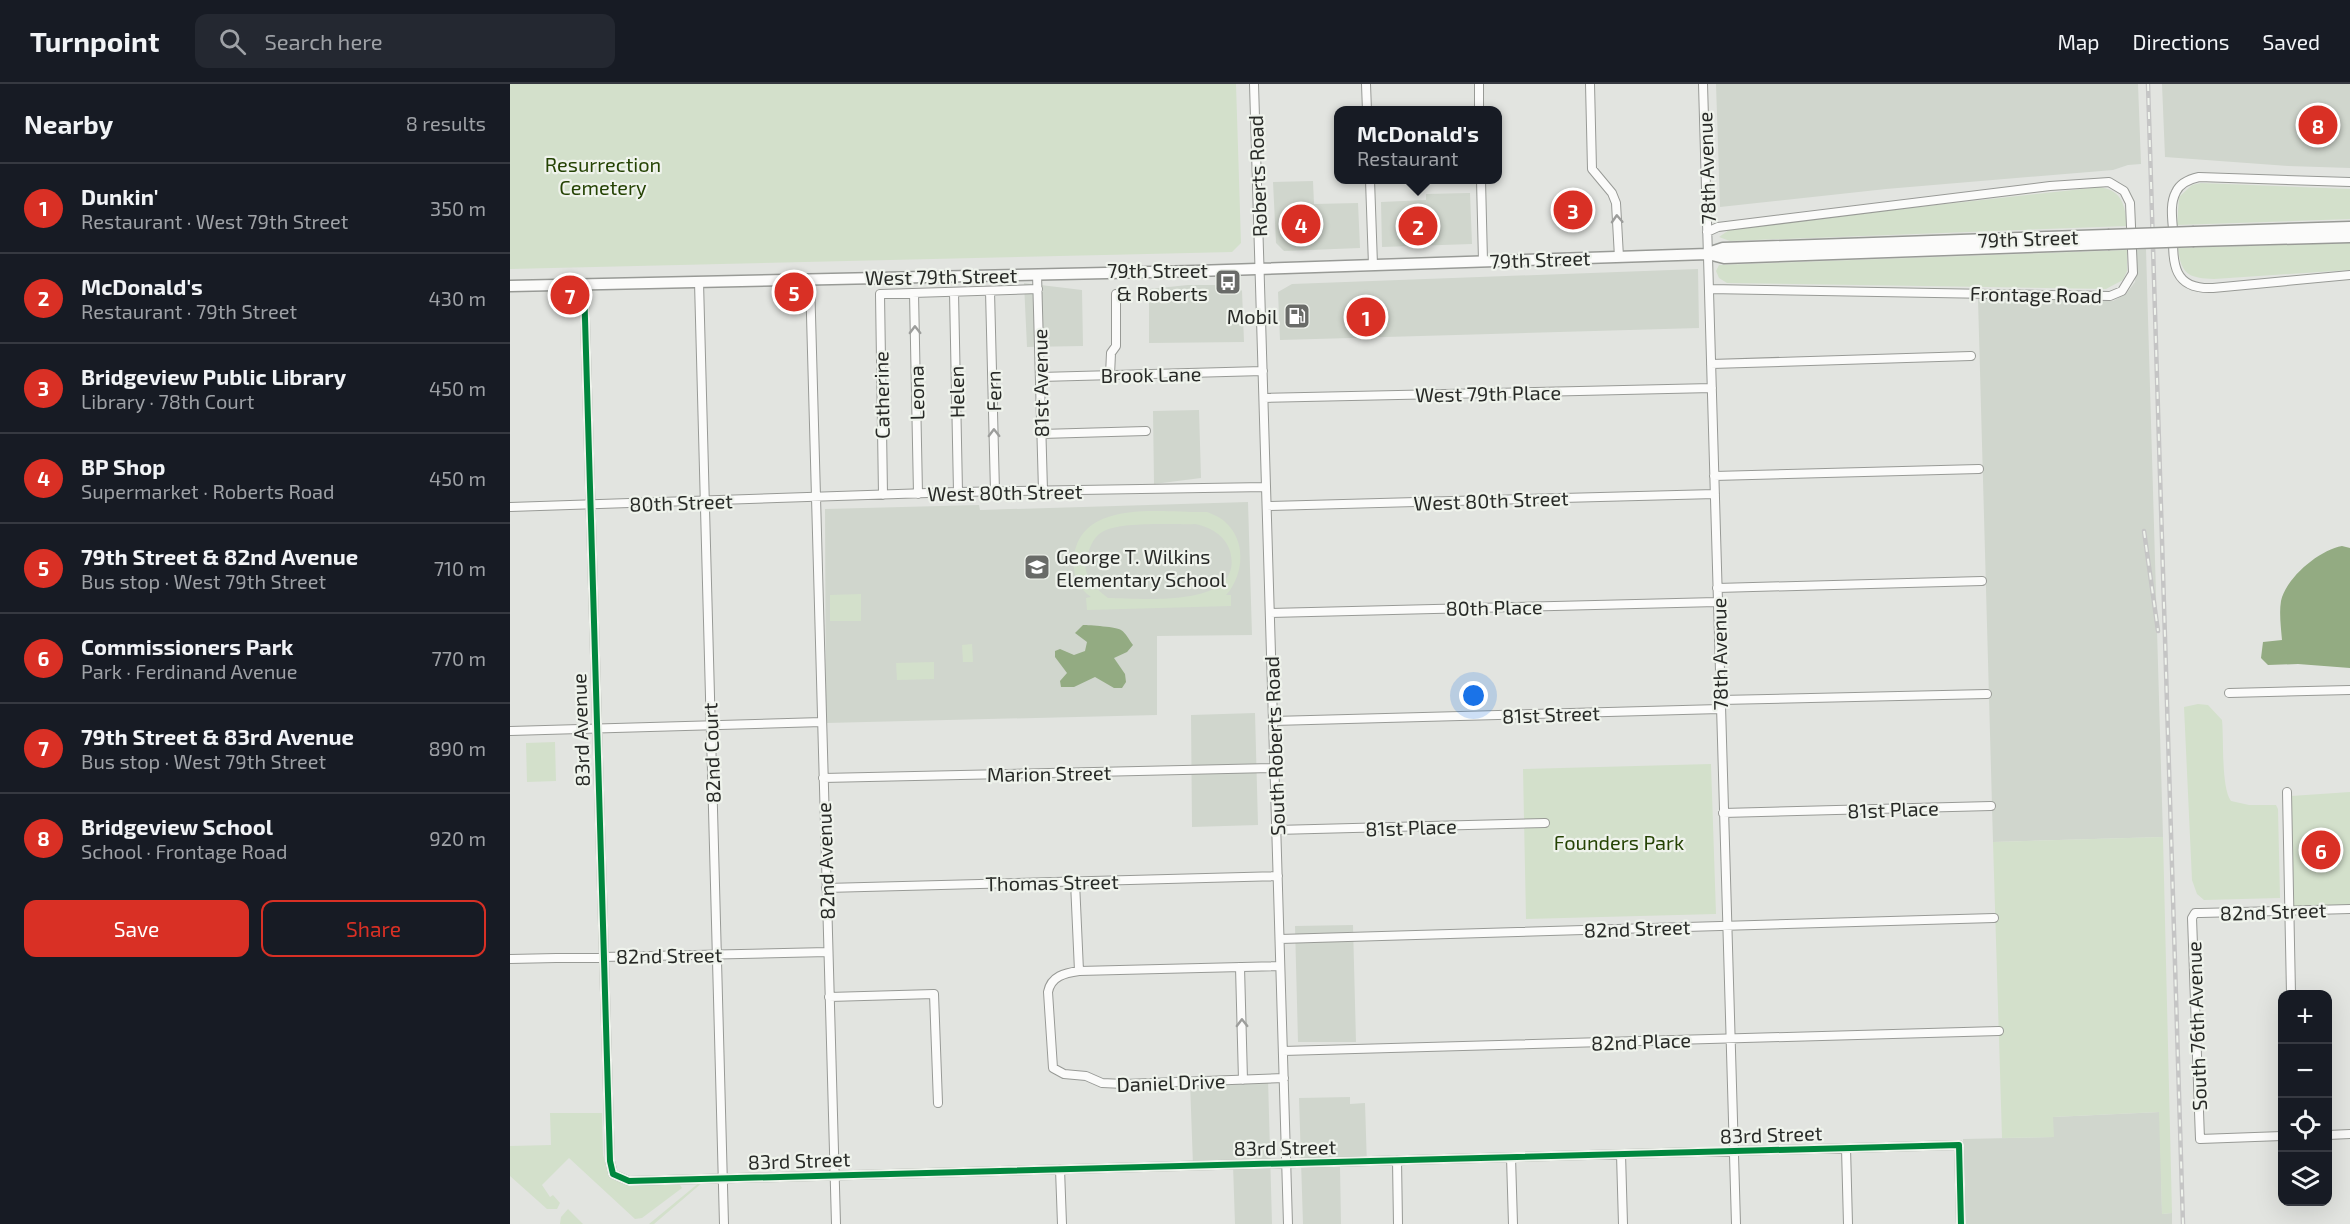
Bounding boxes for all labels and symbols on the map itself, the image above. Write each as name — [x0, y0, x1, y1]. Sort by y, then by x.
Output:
pin: 8 — [2298, 102, 2338, 147]
street label: 78th Avenue — [1692, 111, 1720, 225]
street label: Roberts Road — [1243, 115, 1271, 237]
park label: Resurrection Cemetery — [545, 152, 661, 199]
pin: 3 — [1554, 188, 1592, 232]
pin: 4 — [1282, 202, 1320, 246]
pin: 2 — [1398, 204, 1438, 248]
one-way arrow — [1610, 215, 1623, 224]
street label: 79th Street — [1977, 224, 2079, 252]
street label: 79th Street — [1489, 245, 1591, 273]
place label: 79th Street & Roberts — [1107, 258, 1208, 305]
street label: West 79th Street — [865, 263, 1018, 289]
bus stop icon: 79th Street & Roberts — [1213, 267, 1243, 297]
pin: 5 — [774, 270, 814, 314]
pin: 7 — [550, 272, 590, 318]
street label: Frontage Road — [1970, 281, 2102, 307]
pin: 1 — [1346, 294, 1386, 340]
fuel station icon: Mobil — [1282, 301, 1312, 331]
place label: Mobil — [1227, 304, 1278, 328]
one-way arrow — [909, 326, 921, 335]
street label: 81st Avenue — [1027, 328, 1053, 438]
street label: Catherine — [868, 351, 894, 439]
street label: Brook Lane — [1100, 361, 1202, 387]
street label: Leona — [904, 365, 928, 421]
street label: Helen — [944, 366, 968, 418]
street label: Fern — [981, 370, 1005, 412]
street label: West 79th Place — [1415, 380, 1561, 406]
one-way arrow — [987, 429, 1000, 438]
street label: West 80th Street — [927, 479, 1083, 505]
street label: West 80th Street — [1413, 485, 1569, 515]
street label: 80th Street — [629, 488, 734, 516]
place label: George T. Wilkins Elementary School — [1056, 544, 1226, 591]
school or university icon: George T. Wilkins Elementary School — [1022, 552, 1052, 582]
street label: 80th Place — [1445, 594, 1543, 620]
street label: 78th Avenue — [1706, 597, 1732, 711]
street label: South Roberts Road — [1259, 656, 1289, 836]
street label: 83rd Avenue — [566, 673, 594, 787]
your location — [1459, 681, 1488, 710]
street label: 81st Street — [1502, 700, 1601, 728]
street label: 82nd Court — [697, 702, 725, 804]
street label: Marion Street — [987, 760, 1112, 786]
street label: 81st Place — [1847, 795, 1939, 823]
street label: 82nd Avenue — [811, 802, 839, 920]
street label: 81st Place — [1365, 813, 1457, 841]
pin: 6 — [2302, 828, 2340, 873]
park label: Founders Park — [1554, 830, 1684, 854]
street label: Thomas Street — [985, 869, 1119, 895]
street label: 82nd Street — [2219, 897, 2327, 925]
street label: 82nd Street — [1583, 914, 1691, 942]
street label: South 76th Avenue — [2181, 941, 2211, 1111]
street label: 82nd Street — [616, 942, 723, 968]
one-way arrow — [1235, 1019, 1248, 1028]
street label: 82nd Place — [1591, 1027, 1691, 1055]
street label: Daniel Drive — [1116, 1068, 1226, 1096]
street label: 83rd Street — [1719, 1120, 1823, 1148]
street label: 83rd Street — [1234, 1134, 1337, 1160]
street label: 83rd Street — [747, 1146, 851, 1174]

